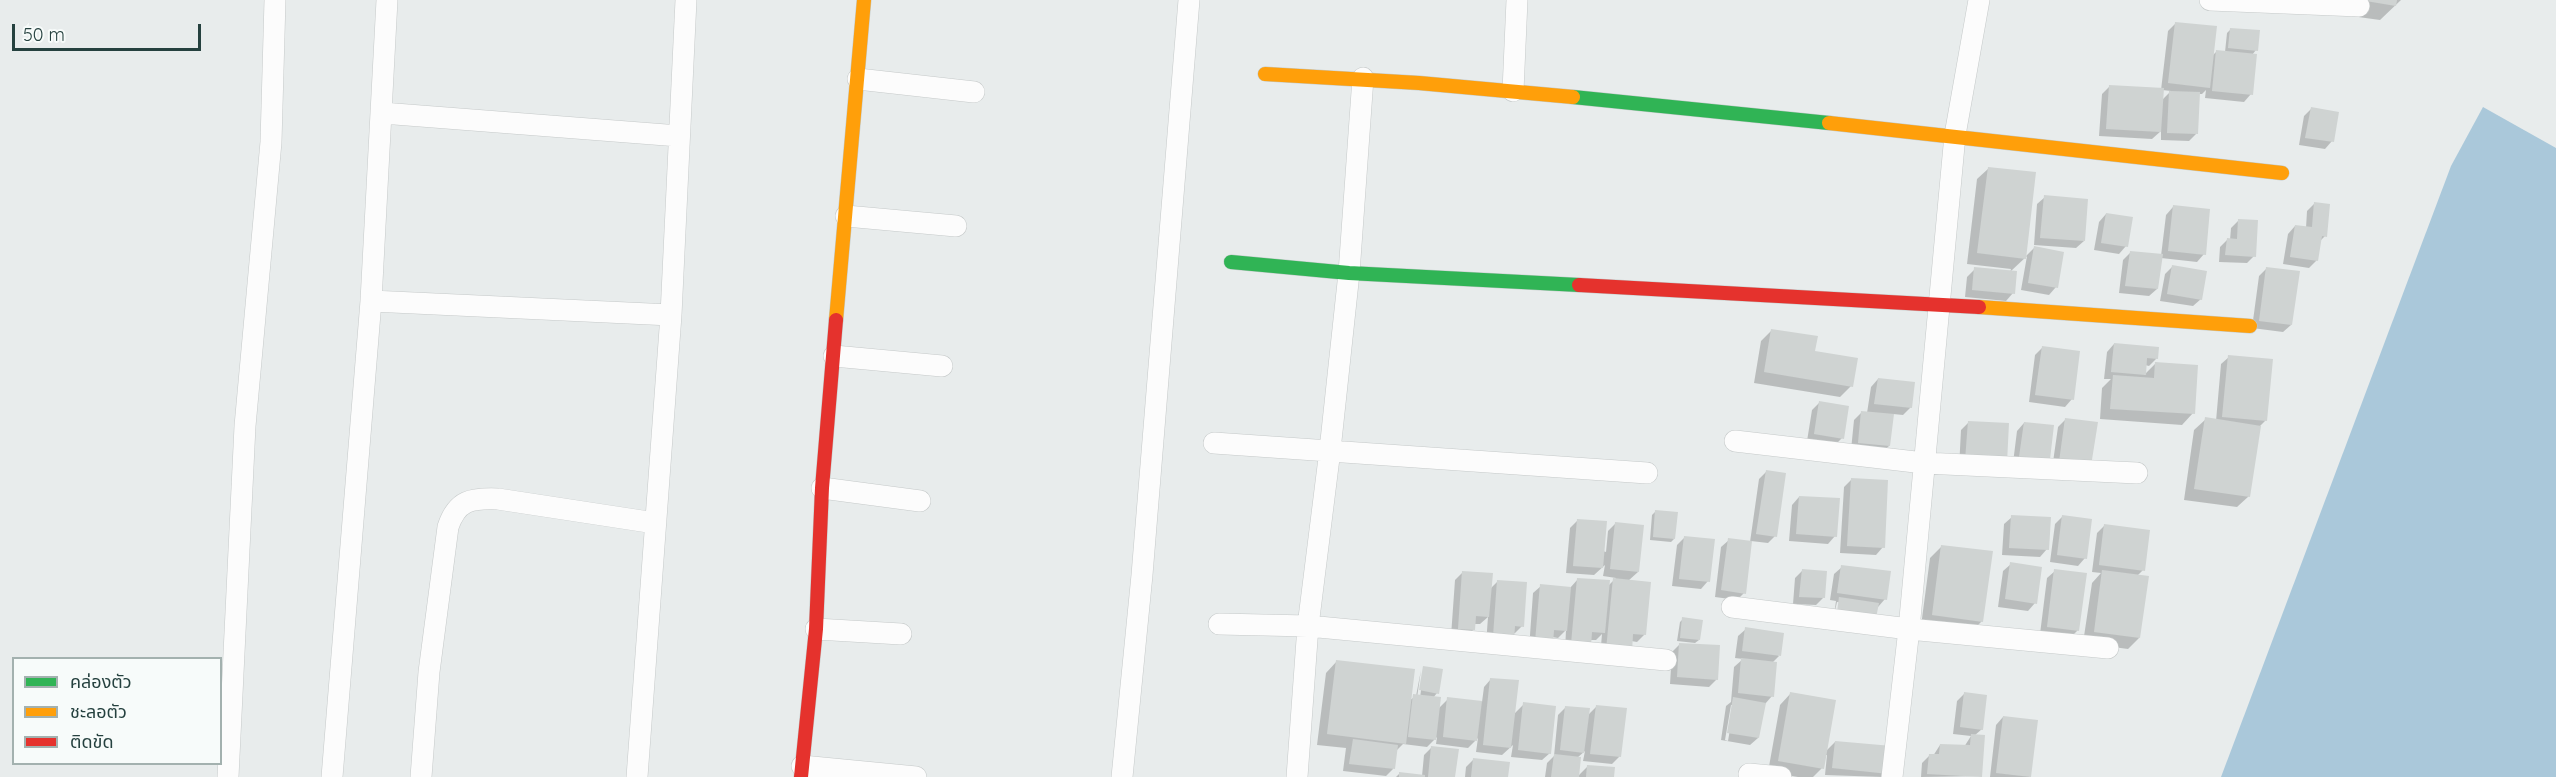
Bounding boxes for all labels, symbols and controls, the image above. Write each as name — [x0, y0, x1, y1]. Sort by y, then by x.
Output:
scale bar — [15, 12, 204, 50]
text: 50 m — [23, 23, 65, 46]
legend — [12, 657, 222, 765]
text: คล่องตัว — [70, 670, 132, 693]
text: ชะลอตัว — [70, 700, 127, 723]
text: ติดขัด — [70, 730, 113, 753]

